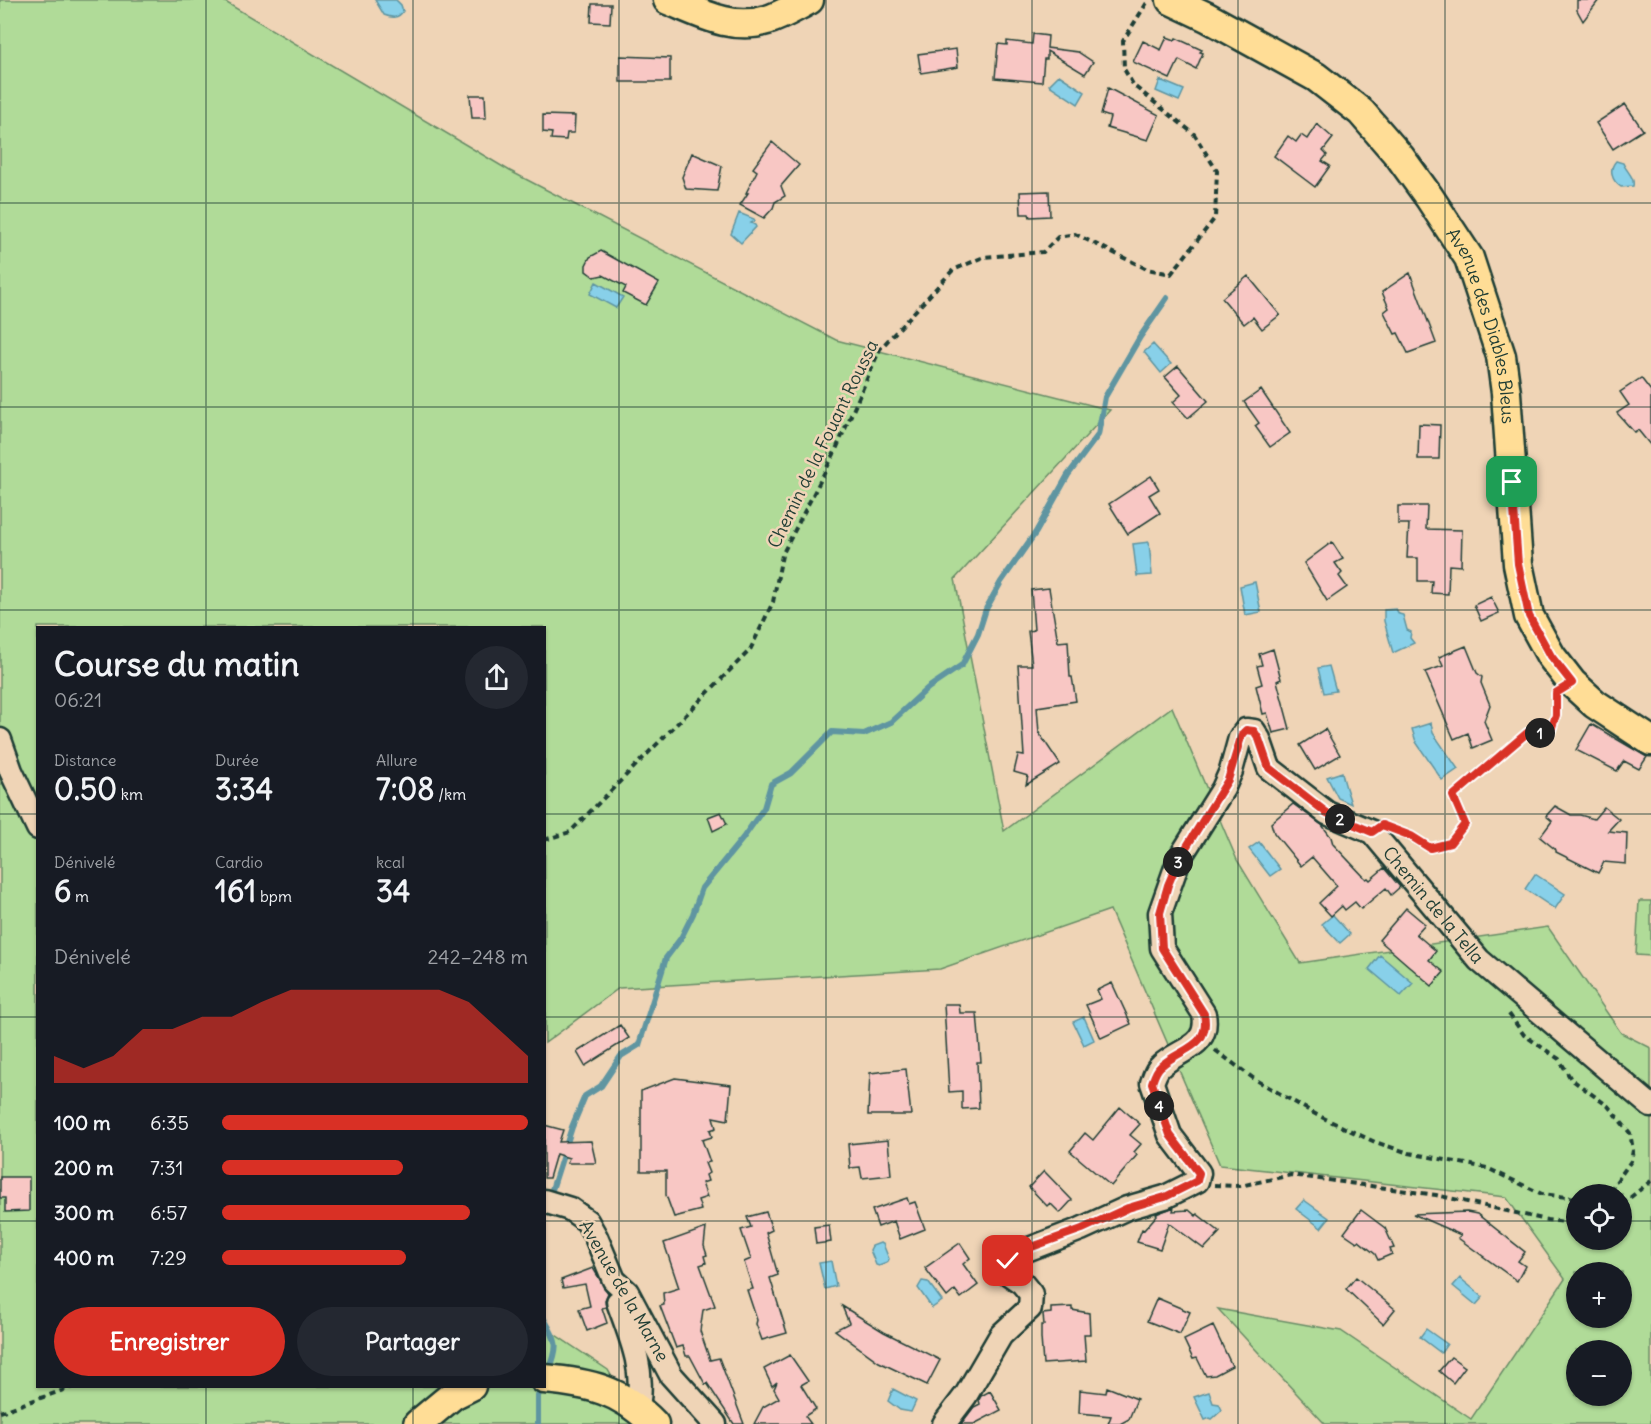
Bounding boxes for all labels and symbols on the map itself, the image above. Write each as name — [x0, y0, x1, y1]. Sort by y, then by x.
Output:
street label: Avenue des Diables Bleus — [1441, 223, 1520, 425]
street label: Chemin de la Fouant Roussa — [762, 336, 883, 552]
pin — [1486, 456, 1537, 507]
pin: 1 — [1525, 718, 1555, 748]
pin: 2 — [1325, 804, 1355, 834]
street label: Chemin de la Tella — [1378, 841, 1489, 968]
pin: 3 — [1163, 847, 1193, 877]
pin: 4 — [1144, 1091, 1174, 1121]
street label: Avenue de la Marne — [574, 1216, 674, 1366]
pin — [982, 1235, 1033, 1286]

